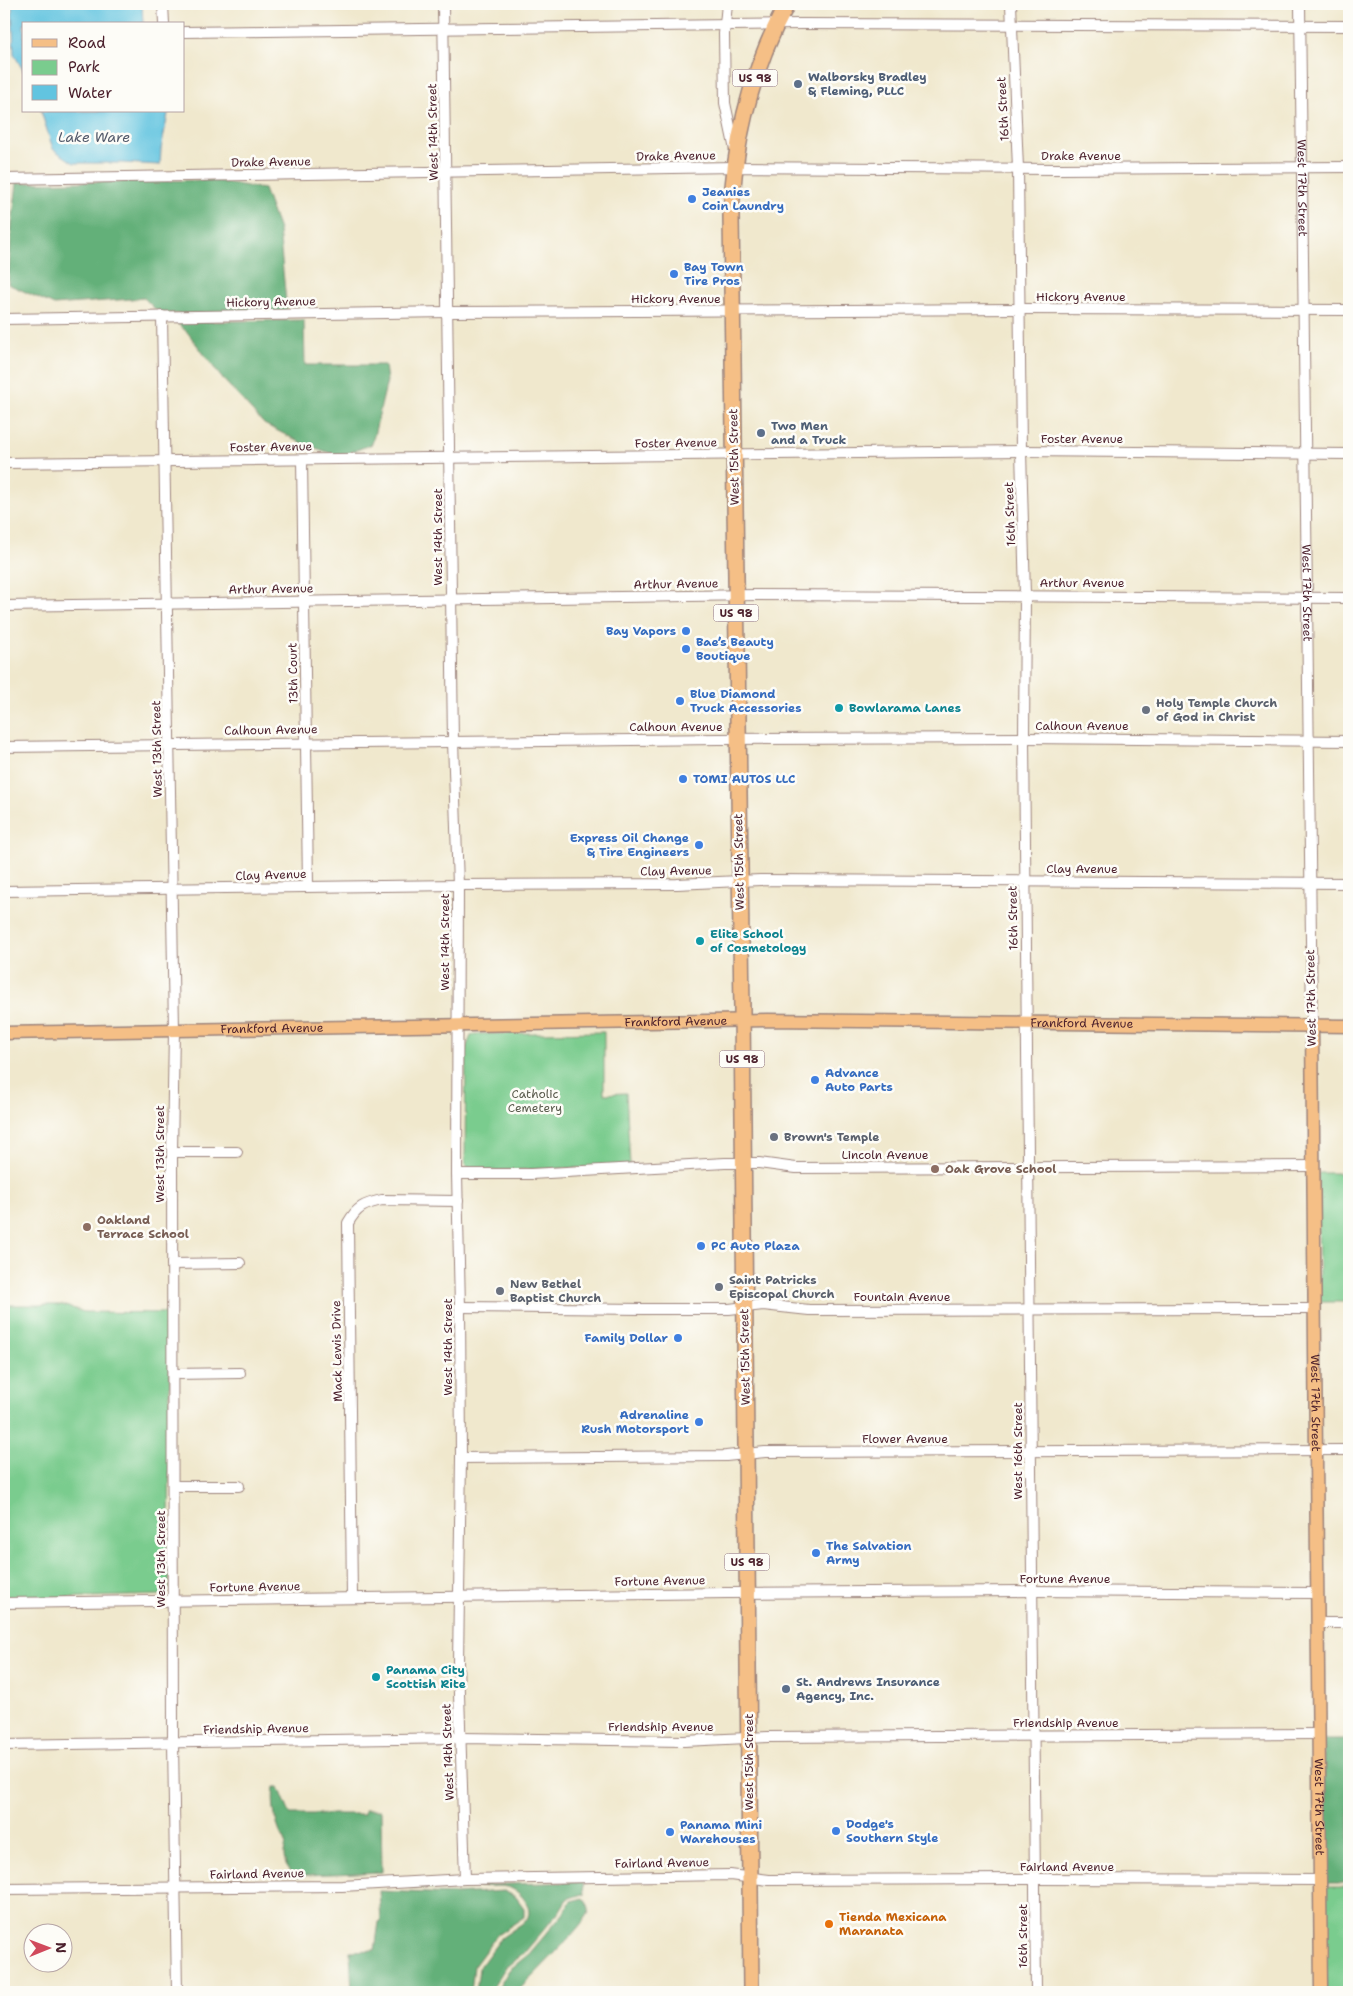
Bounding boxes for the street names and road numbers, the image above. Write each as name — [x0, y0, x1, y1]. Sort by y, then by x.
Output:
road number: US 98 — [732, 70, 778, 86]
street label: 16th Street — [993, 76, 1013, 142]
street label: West 14th Street — [424, 83, 442, 181]
street label: West 17th Street — [1294, 139, 1311, 237]
street label: Drake Avenue — [636, 147, 716, 165]
street label: Drake Avenue — [1041, 148, 1121, 164]
street label: Drake Avenue — [231, 153, 311, 171]
street label: Hickory Avenue — [1036, 289, 1126, 305]
street label: Hickory Avenue — [631, 291, 721, 307]
street label: Hickory Avenue — [226, 293, 316, 311]
street label: West 15th Street — [725, 408, 743, 506]
street label: Foster Avenue — [1041, 431, 1123, 447]
street label: Foster Avenue — [635, 434, 718, 452]
street label: Foster Avenue — [230, 438, 313, 456]
street label: 16th Street — [1001, 481, 1019, 547]
street label: West 14th Street — [430, 488, 446, 586]
street label: West 17th Street — [1298, 544, 1315, 642]
street label: Arthur Avenue — [633, 575, 719, 593]
street label: Arthur Avenue — [1039, 575, 1125, 591]
street label: Arthur Avenue — [228, 580, 314, 598]
road number: US 98 — [714, 604, 758, 622]
street label: 13th Court — [284, 642, 302, 704]
street label: West 13th Street — [148, 700, 166, 798]
street label: Calhoun Avenue — [1035, 718, 1129, 734]
street label: Calhoun Avenue — [629, 719, 723, 735]
street label: Calhoun Avenue — [224, 721, 318, 739]
street label: West 15th Street — [730, 813, 748, 911]
street label: Clay Avenue — [1046, 861, 1118, 877]
street label: Clay Avenue — [640, 862, 712, 880]
street label: Clay Avenue — [235, 866, 307, 884]
street label: 16th Street — [1004, 886, 1022, 950]
street label: West 14th Street — [437, 893, 453, 991]
street label: West 17th Street — [1302, 949, 1320, 1047]
street label: Frankford Avenue — [624, 1013, 728, 1030]
street label: Frankford Avenue — [1030, 1015, 1134, 1032]
street label: Frankford Avenue — [220, 1020, 324, 1037]
road number: US 98 — [720, 1050, 764, 1068]
street label: West 13th Street — [152, 1105, 168, 1203]
street label: Lincoln Avenue — [841, 1147, 929, 1163]
street label: Fountain Avenue — [854, 1289, 951, 1305]
street label: West 14th Street — [440, 1298, 456, 1396]
street label: Mack Lewis Drive — [328, 1300, 346, 1402]
street label: West 15th Street — [736, 1308, 754, 1406]
street label: West 17th Street — [1307, 1354, 1324, 1452]
street label: West 16th Street — [1010, 1402, 1026, 1500]
street label: Flower Avenue — [862, 1431, 948, 1447]
street label: West 13th Street — [153, 1510, 169, 1608]
road number: US 98 — [724, 1554, 770, 1570]
street label: Fortune Avenue — [1019, 1571, 1111, 1587]
street label: Fortune Avenue — [614, 1572, 706, 1590]
street label: Fortune Avenue — [209, 1578, 301, 1596]
street label: West 14th Street — [438, 1703, 458, 1801]
street label: West 15th Street — [741, 1714, 757, 1810]
street label: Friendship Avenue — [1013, 1715, 1119, 1731]
street label: Friendship Avenue — [608, 1719, 714, 1735]
street label: Friendship Avenue — [203, 1720, 309, 1738]
street label: West 17th Street — [1311, 1758, 1328, 1856]
street label: Fairland Avenue — [615, 1854, 710, 1872]
street label: Fairland Avenue — [1020, 1859, 1114, 1875]
street label: Fairland Avenue — [210, 1865, 305, 1883]
street label: 16th Street — [1015, 1904, 1031, 1968]

